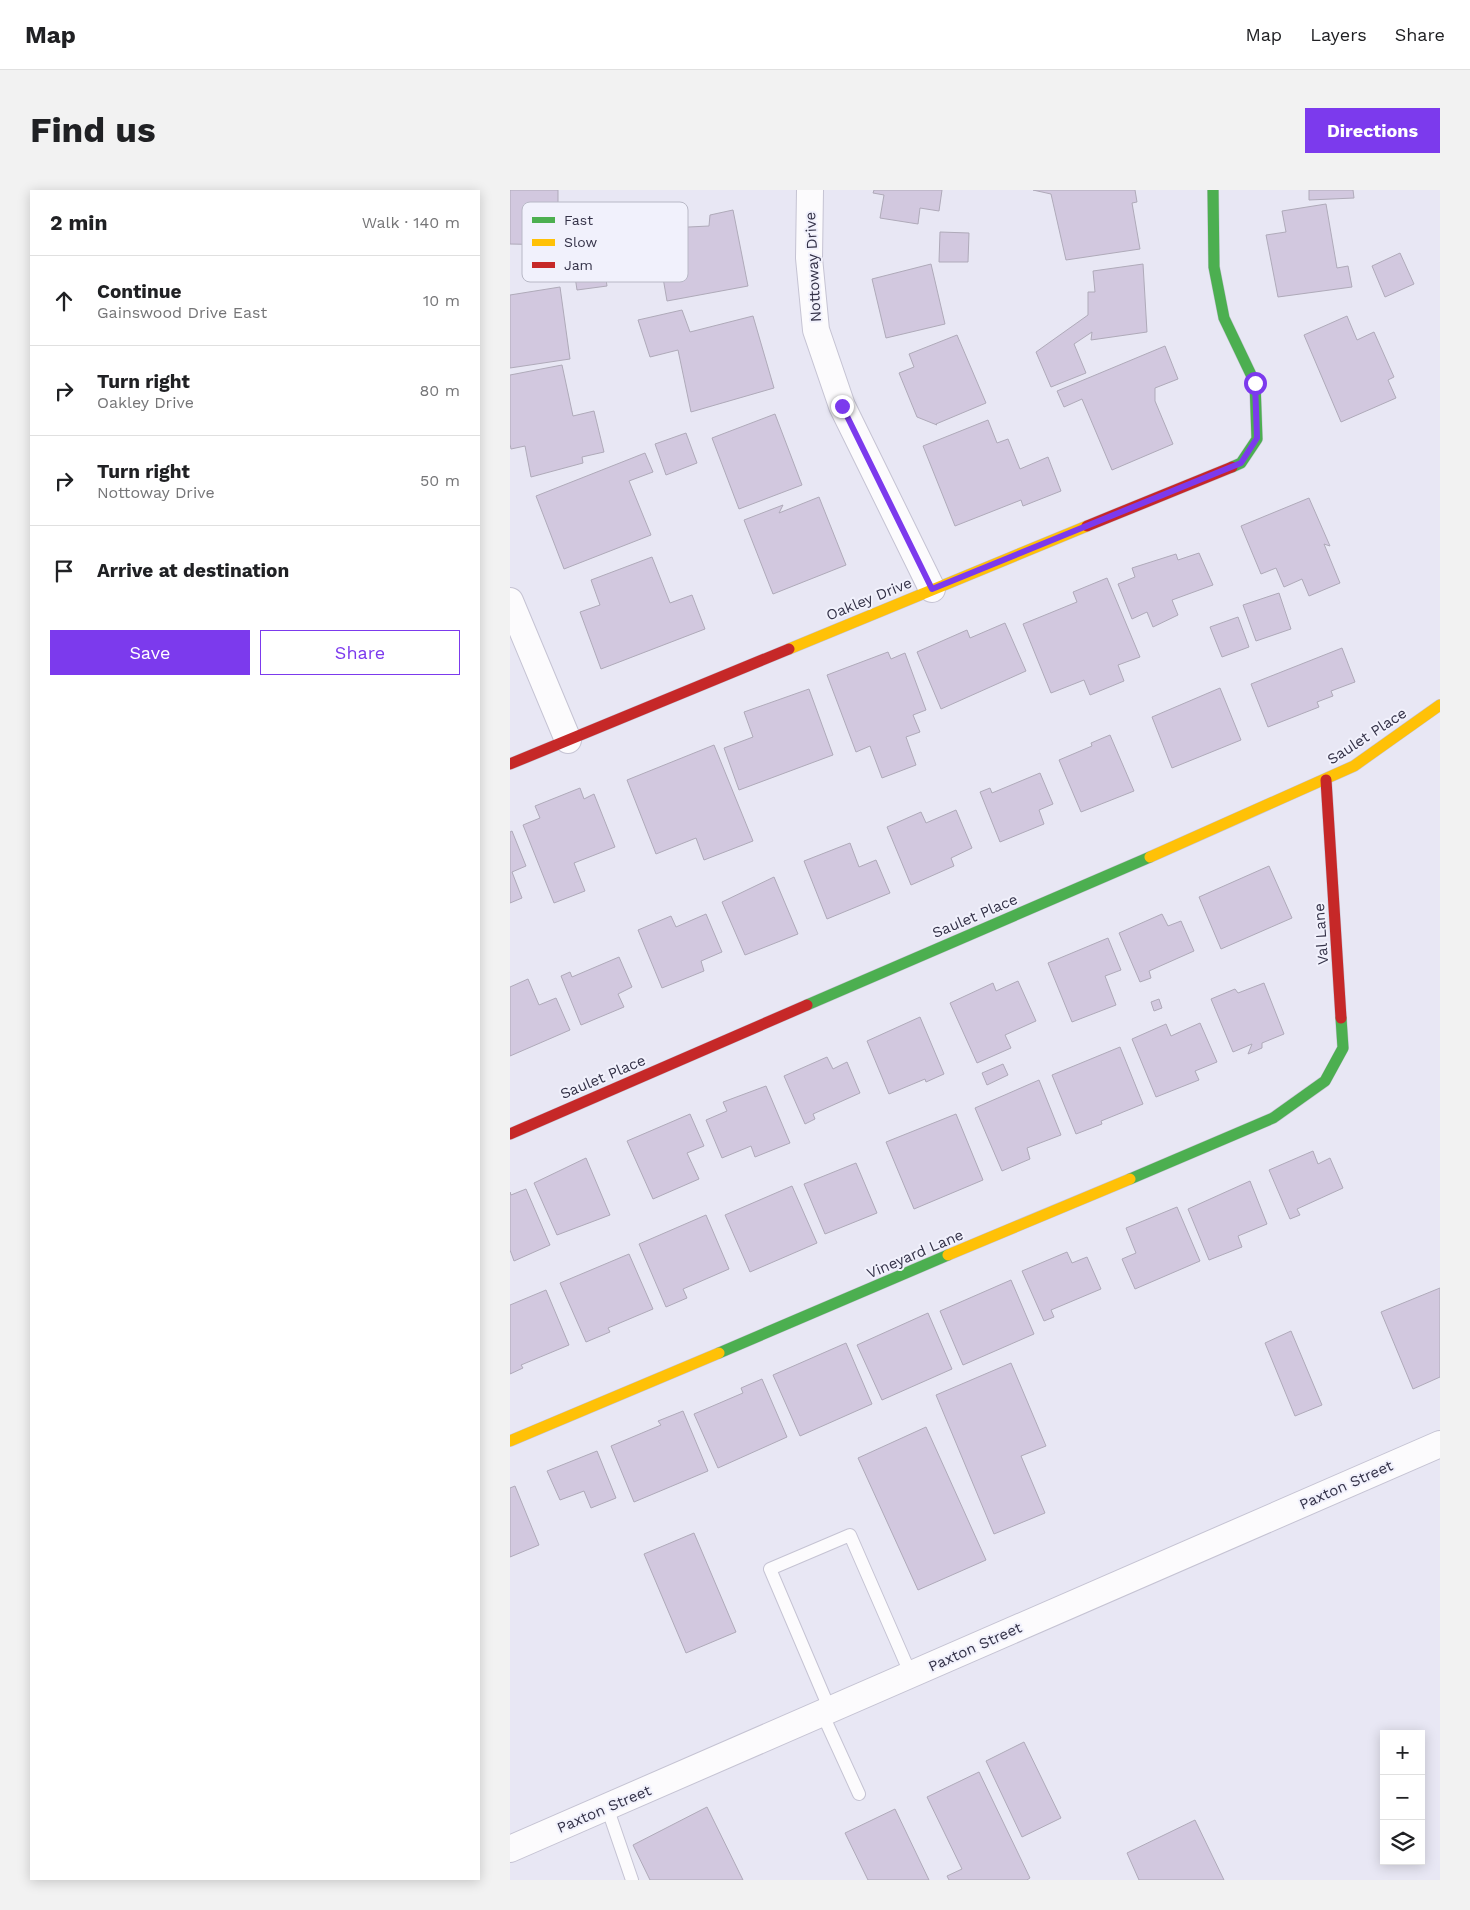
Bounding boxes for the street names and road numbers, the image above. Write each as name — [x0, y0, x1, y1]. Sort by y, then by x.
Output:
street label: Nottoway Drive — [801, 211, 825, 323]
street label: Oakley Drive — [823, 574, 915, 624]
street label: Saulet Place — [1324, 704, 1410, 768]
street label: Saulet Place — [930, 890, 1020, 942]
street label: Val Lane — [1310, 903, 1332, 965]
street label: Saulet Place — [558, 1051, 648, 1103]
street label: Vineyard Lane — [864, 1226, 966, 1282]
street label: Paxton Street — [1296, 1456, 1396, 1514]
street label: Paxton Street — [925, 1618, 1025, 1676]
street label: Paxton Street — [554, 1781, 654, 1837]

